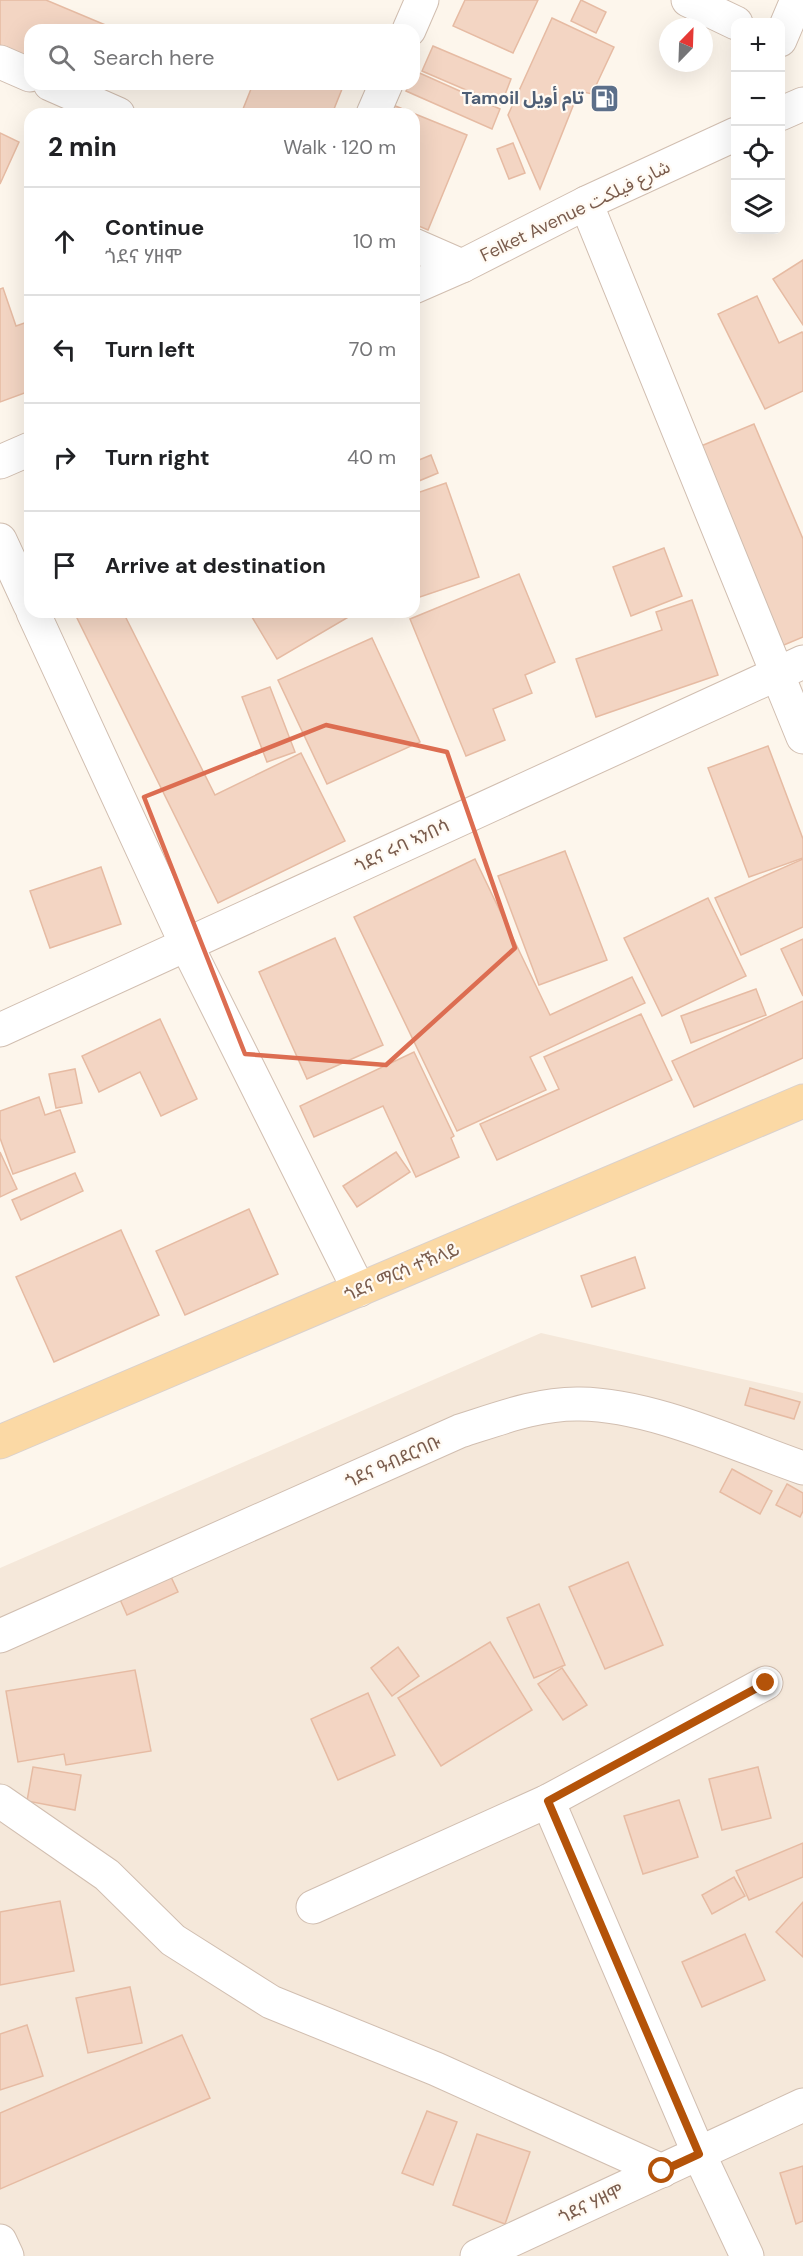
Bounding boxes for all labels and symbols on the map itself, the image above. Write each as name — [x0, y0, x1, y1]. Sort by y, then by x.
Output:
north arrow — [659, 18, 713, 72]
fuel station icon: Tamoil تام أويل — [589, 82, 621, 114]
place label: Tamoil تام أويل — [462, 85, 585, 111]
street label: Felket Avenue شارع فيلكت — [476, 155, 675, 269]
street label: ጎደና ሩባ ኣንበሳ — [351, 814, 453, 878]
street label: ጎደና ማርሳ ተኽላይ — [341, 1237, 463, 1307]
street label: ጎደና ዓብደርባቡ — [341, 1430, 445, 1494]
route end — [752, 1669, 778, 1695]
route start — [648, 2157, 674, 2183]
street label: ጎደና ሃዘሞ — [555, 2178, 628, 2230]

